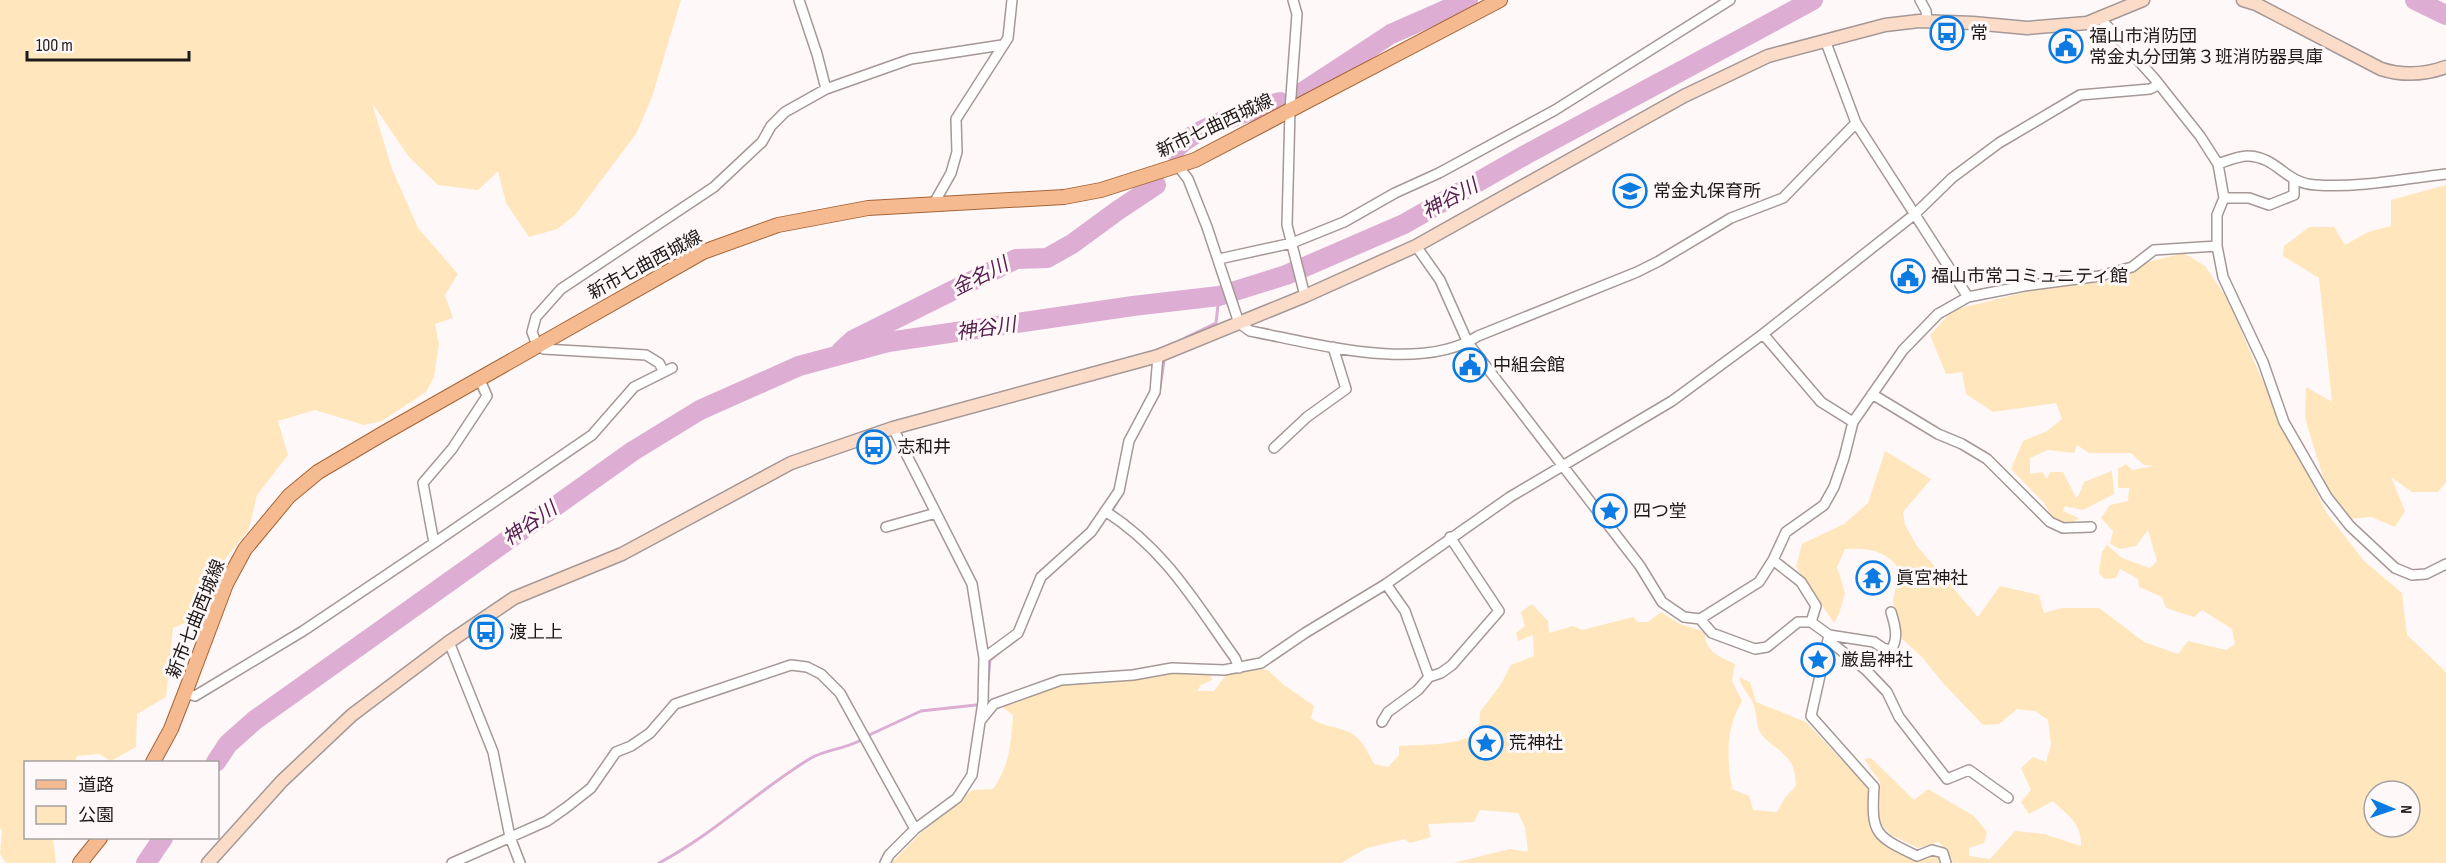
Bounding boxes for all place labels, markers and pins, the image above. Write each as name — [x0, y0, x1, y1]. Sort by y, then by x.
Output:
bus stop icon: 常 — [1929, 15, 1965, 51]
place label: 常 — [1970, 23, 1988, 44]
place label: 福山市消防団 常金丸分団第３班消防器具庫 — [2089, 26, 2323, 68]
public building icon: 福山市消防団 常金丸分団第３班消防器具庫 — [2048, 28, 2084, 64]
school or university icon: 常金丸保育所 — [1612, 173, 1648, 209]
place label: 常金丸保育所 — [1653, 181, 1761, 202]
public building icon: 福山市常コミュニティ館 — [1890, 258, 1926, 294]
place label: 福山市常コミュニティ館 — [1931, 266, 2128, 287]
public building icon: 中組会館 — [1452, 347, 1488, 383]
place label: 中組会館 — [1493, 355, 1565, 376]
bus stop icon: 志和井 — [856, 429, 892, 465]
place label: 志和井 — [897, 437, 951, 458]
place icon: 四つ堂 — [1592, 493, 1628, 529]
place label: 四つ堂 — [1633, 501, 1687, 522]
temple icon: 眞宮神社 — [1855, 560, 1891, 596]
place label: 眞宮神社 — [1896, 568, 1968, 589]
bus stop icon: 渡上上 — [468, 614, 504, 650]
place label: 渡上上 — [509, 622, 563, 643]
place icon: 厳島神社 — [1800, 642, 1836, 678]
place label: 厳島神社 — [1841, 650, 1913, 671]
place icon: 荒神社 — [1468, 725, 1504, 761]
place label: 荒神社 — [1509, 733, 1563, 754]

